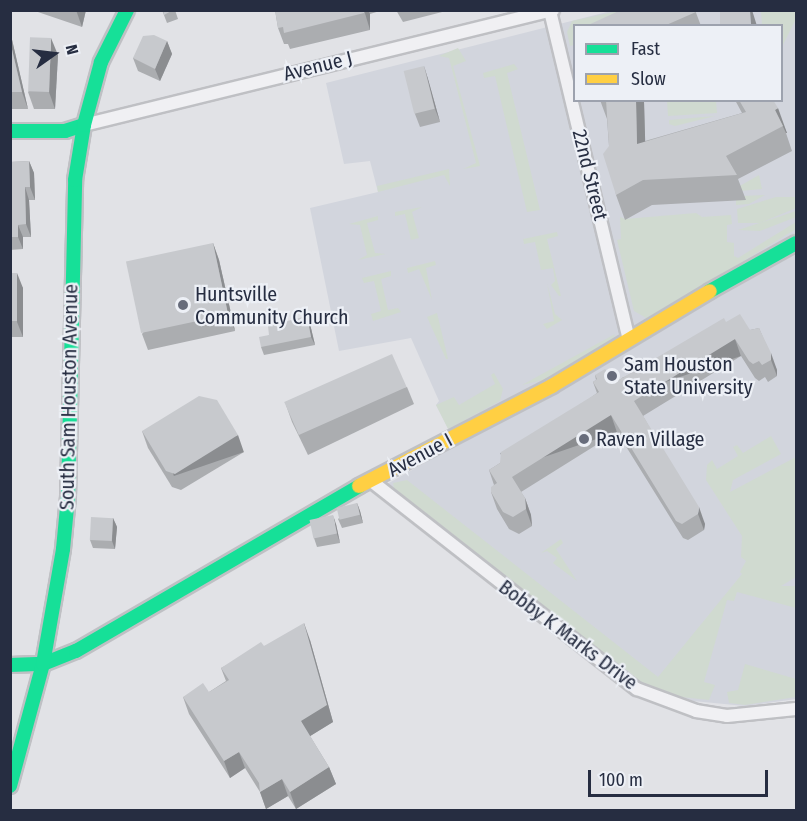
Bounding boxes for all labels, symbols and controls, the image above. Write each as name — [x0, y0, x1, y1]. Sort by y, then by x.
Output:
north arrow — [24, 24, 84, 84]
legend — [573, 24, 783, 102]
text: Fast — [631, 38, 660, 60]
text: N — [62, 43, 82, 56]
street label: Avenue J — [281, 46, 355, 86]
text: Slow — [631, 68, 666, 90]
street label: 22nd Street — [567, 127, 613, 223]
place label: Huntsville Community Church — [195, 282, 349, 329]
street label: South Sam Houston Avenue — [55, 284, 83, 510]
marker: Huntsville Community Church — [176, 298, 190, 312]
place label: Sam Houston State University — [624, 352, 753, 399]
marker: Sam Houston State University — [605, 369, 619, 383]
place label: Raven Village — [596, 427, 704, 451]
street label: Avenue I — [383, 428, 457, 482]
marker: Raven Village — [577, 432, 591, 446]
street label: Bobby K Marks Drive — [494, 575, 642, 695]
scale bar — [591, 758, 771, 796]
text: 100 m — [599, 769, 643, 791]

